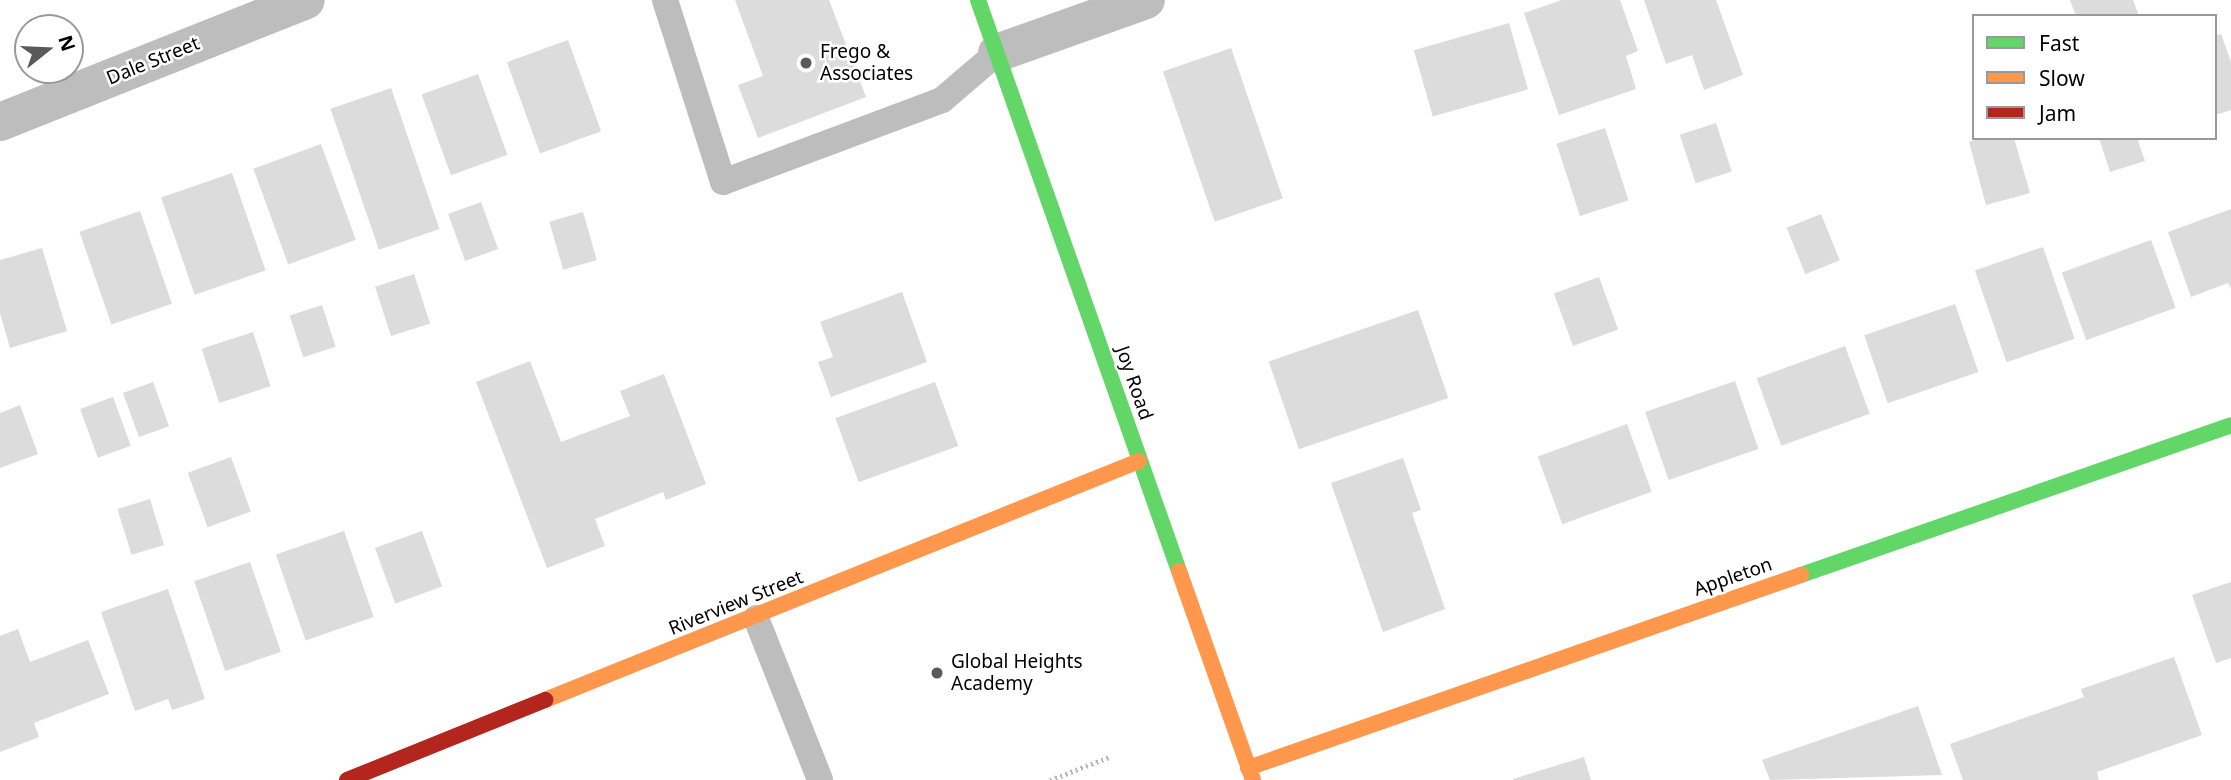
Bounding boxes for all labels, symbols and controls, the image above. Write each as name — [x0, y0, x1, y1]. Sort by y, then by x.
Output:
north arrow — [14, 14, 84, 84]
legend — [1972, 14, 2217, 140]
text: Fast — [2039, 29, 2079, 57]
text: N — [52, 32, 82, 54]
street label: Dale Street — [103, 32, 203, 90]
place label: Frego & Associates — [820, 41, 913, 85]
marker: Frego & Associates — [798, 55, 814, 71]
text: Slow — [2039, 64, 2085, 92]
text: Jam — [2039, 99, 2076, 127]
street label: Joy Road — [1111, 343, 1157, 423]
street label: Appleton — [1691, 553, 1775, 601]
street label: Riverview Street — [666, 566, 806, 640]
place label: Global Heights Academy — [951, 651, 1082, 695]
marker: Global Heights Academy — [929, 665, 945, 681]

